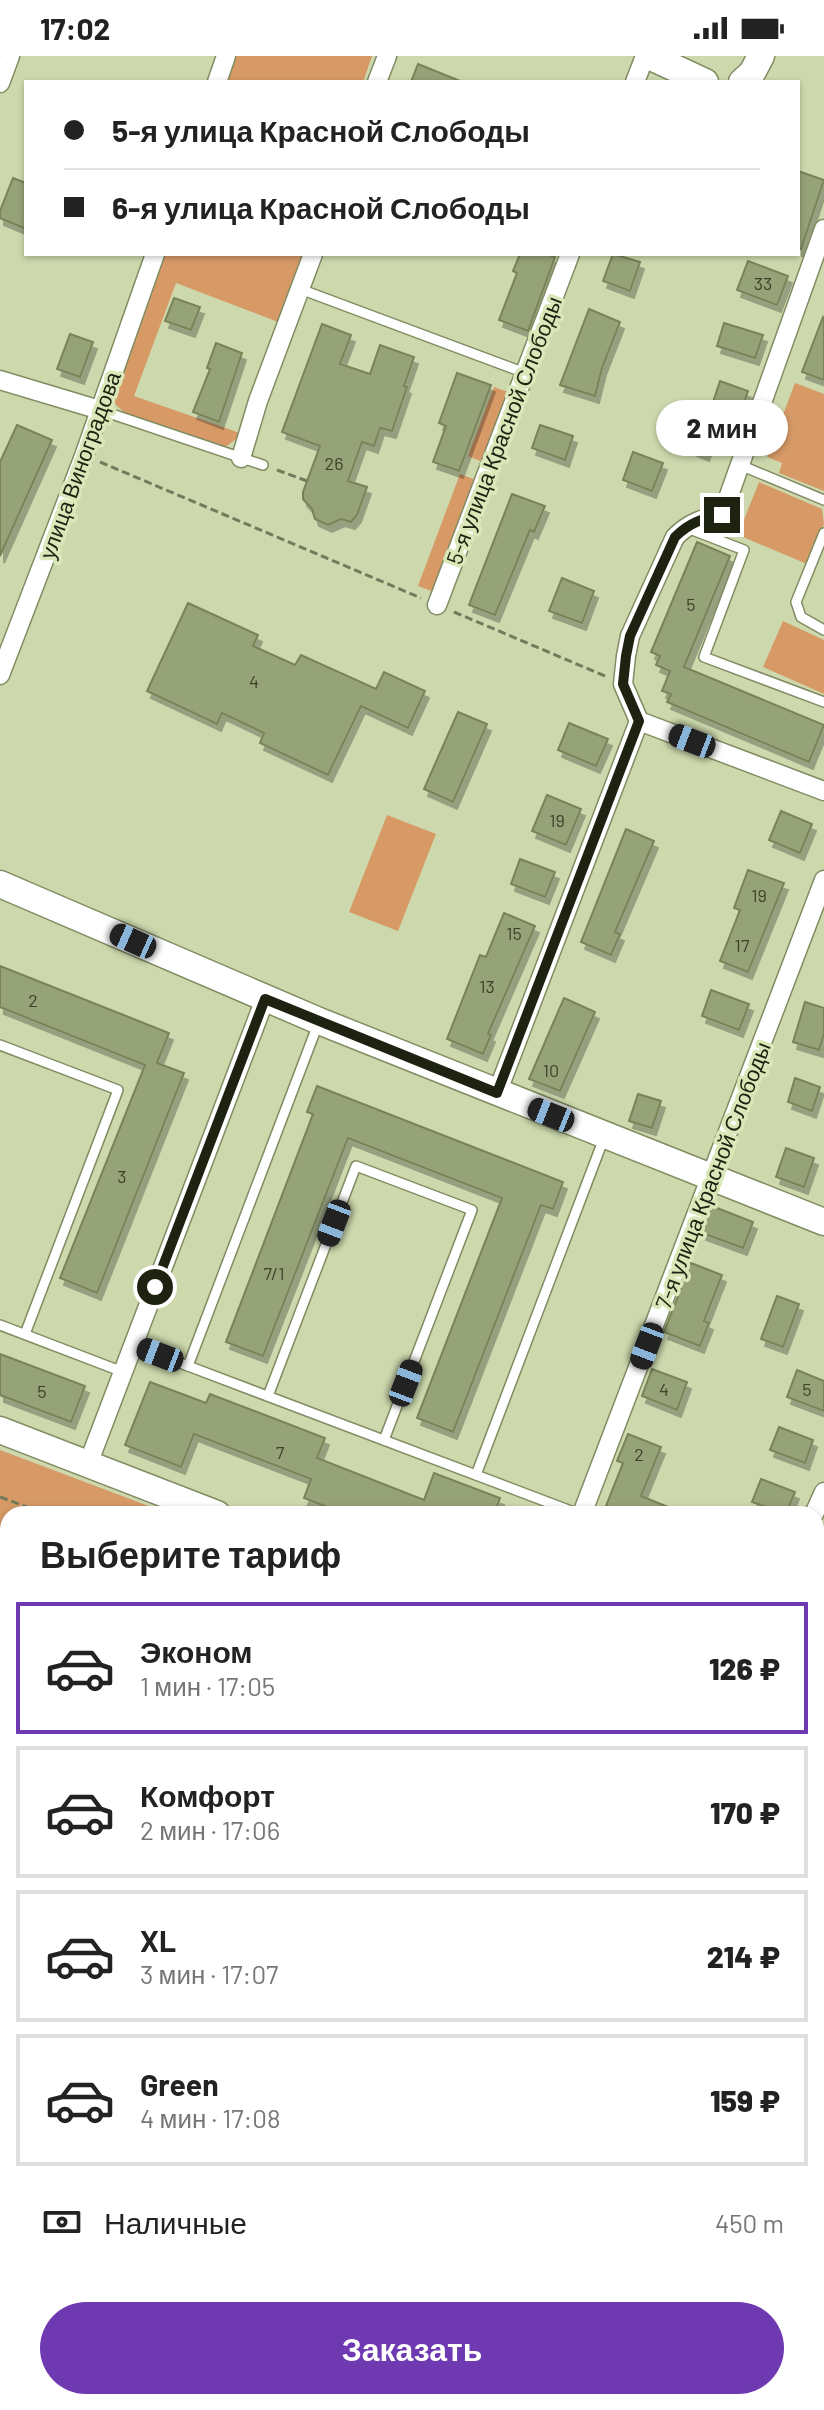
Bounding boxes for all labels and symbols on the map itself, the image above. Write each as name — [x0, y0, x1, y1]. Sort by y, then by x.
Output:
house number: 33 — [754, 272, 772, 294]
street label: 5-я улица Красной Слободы — [440, 292, 567, 568]
street label: улица Виноградова — [33, 367, 126, 563]
callout: 2 мин — [656, 399, 788, 455]
house number: 26 — [325, 452, 343, 474]
route end — [704, 497, 740, 533]
house number: 5 — [686, 593, 696, 615]
house number: 4 — [249, 670, 259, 692]
car — [665, 721, 719, 761]
house number: 19 — [549, 809, 565, 831]
house number: 19 — [751, 884, 767, 906]
car — [106, 920, 160, 962]
house number: 15 — [506, 922, 522, 944]
house number: 17 — [735, 934, 750, 956]
house number: 13 — [479, 975, 495, 997]
house number: 2 — [28, 989, 38, 1011]
street label: 7-я улица Красной Слободы — [649, 1038, 776, 1313]
house number: 10 — [543, 1059, 559, 1081]
car — [524, 1095, 578, 1135]
house number: 3 — [117, 1165, 127, 1187]
car — [314, 1196, 354, 1250]
house number: 7/1 — [264, 1262, 284, 1284]
route start — [137, 1269, 173, 1305]
car — [627, 1319, 667, 1373]
car — [133, 1335, 187, 1375]
car — [386, 1356, 426, 1410]
house number: 4 — [659, 1378, 669, 1400]
house number: 5 — [802, 1378, 812, 1400]
house number: 5 — [37, 1380, 47, 1402]
house number: 7 — [276, 1441, 285, 1463]
house number: 2 — [634, 1443, 644, 1465]

